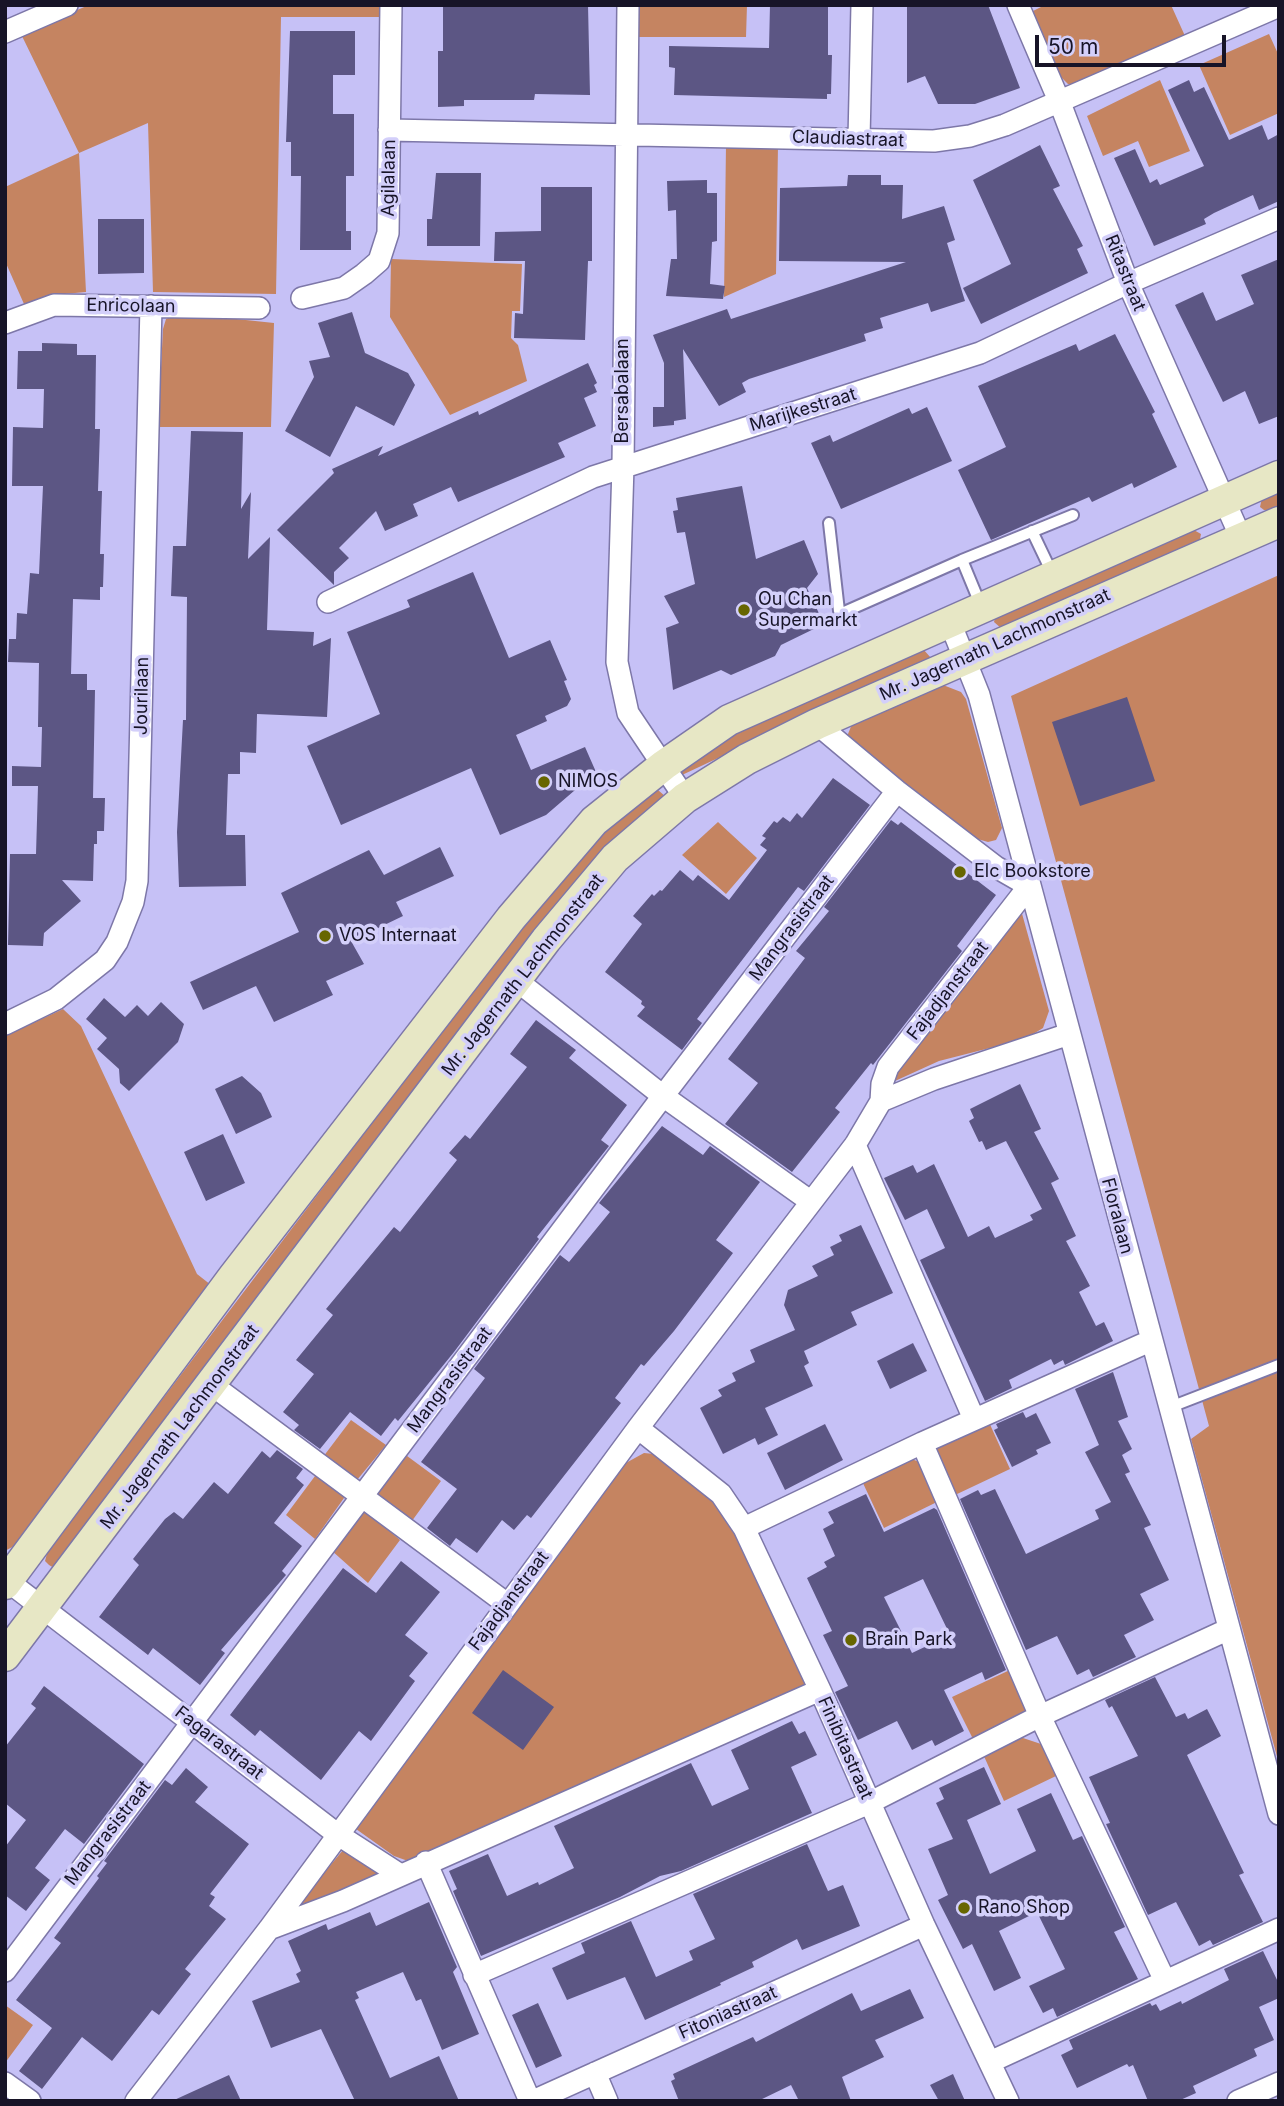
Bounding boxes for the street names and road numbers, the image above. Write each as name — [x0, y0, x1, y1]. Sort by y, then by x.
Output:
street label: Claudiastraat — [792, 126, 904, 152]
street label: Agilalaan — [378, 139, 400, 217]
street label: Ritastraat — [1100, 232, 1150, 314]
street label: Enricolaan — [86, 294, 176, 318]
street label: Bersabalaan — [612, 338, 634, 444]
street label: Marijkestraat — [747, 384, 859, 436]
street label: Mr. Jagernath Lachmonstraat — [876, 584, 1114, 706]
street label: Jourilaan — [131, 657, 153, 735]
street label: Mr. Jagernath Lachmonstraat — [437, 870, 609, 1080]
street label: Mangrasistraat — [745, 871, 839, 985]
street label: Fajadjanstraat — [903, 937, 993, 1045]
street label: Floralaan — [1096, 1176, 1138, 1256]
street label: Mr. Jagernath Lachmonstraat — [96, 1321, 264, 1533]
street label: Mangrasistraat — [403, 1323, 497, 1437]
street label: Fajadjanstraat — [465, 1547, 553, 1655]
street label: Finibitastraat — [813, 1693, 877, 1803]
street label: Fagarastraat — [170, 1702, 268, 1784]
street label: Mangrasistraat — [60, 1776, 156, 1890]
street label: Fitoniastraat — [676, 1982, 780, 2044]

